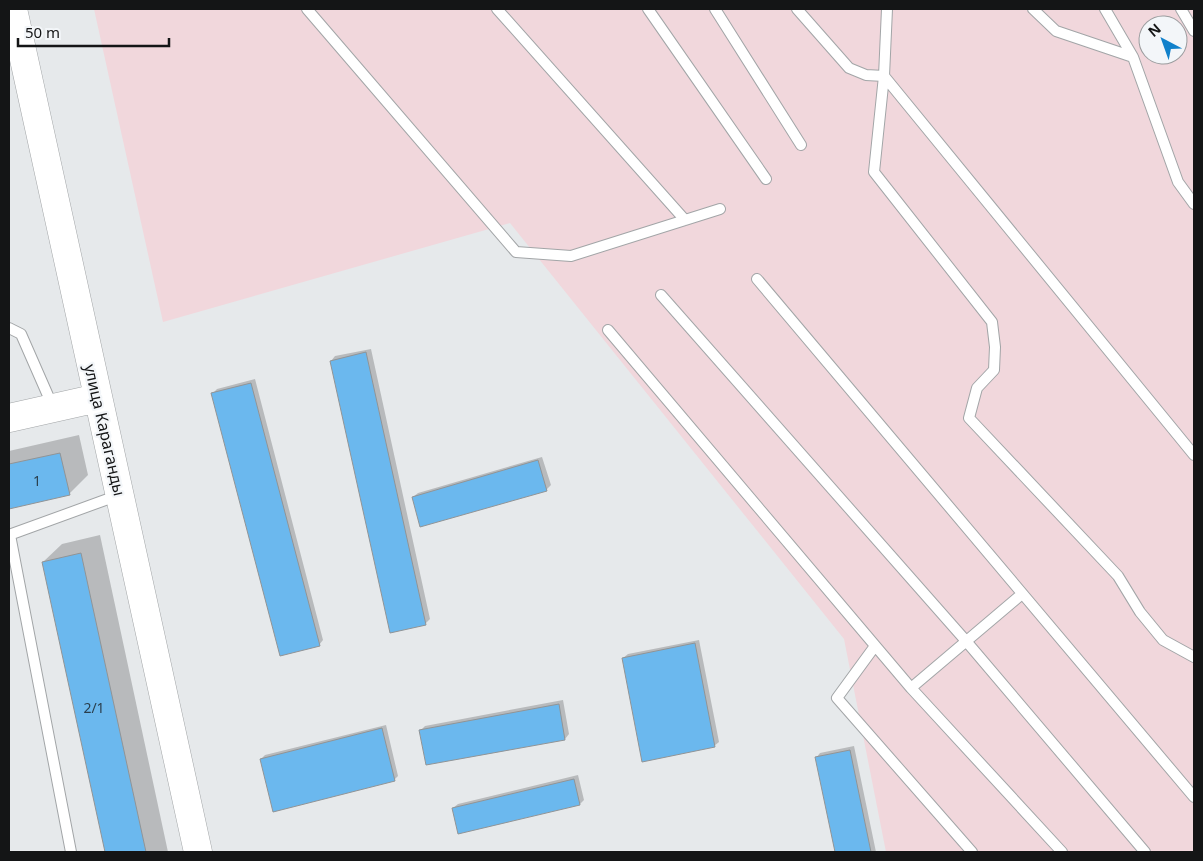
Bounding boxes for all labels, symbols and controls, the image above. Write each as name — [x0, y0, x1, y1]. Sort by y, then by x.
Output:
scale bar — [18, 15, 169, 47]
north arrow — [1138, 15, 1188, 65]
text: N — [1144, 19, 1165, 41]
text: 50 m — [25, 22, 60, 42]
street label: улица Караганды — [79, 362, 131, 498]
house number: 1 — [33, 471, 41, 490]
house number: 2/1 — [83, 698, 105, 717]

